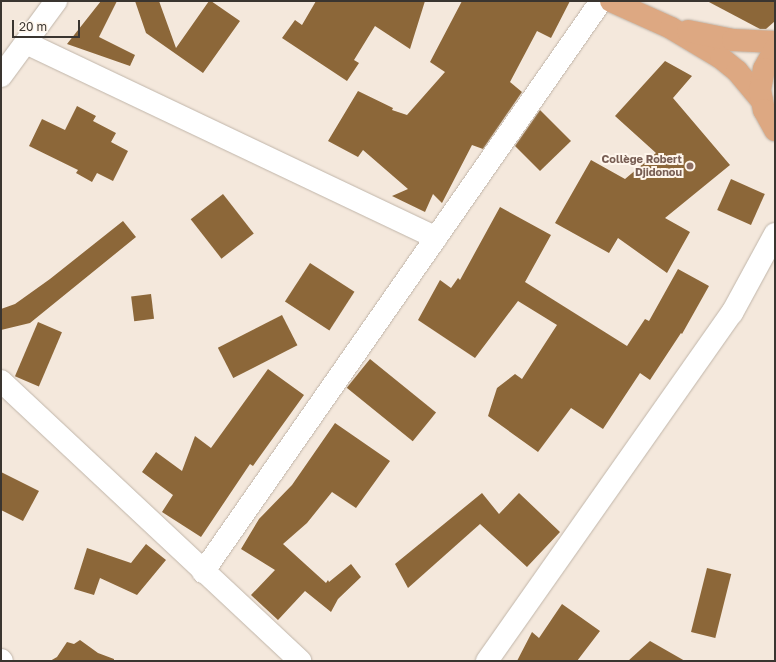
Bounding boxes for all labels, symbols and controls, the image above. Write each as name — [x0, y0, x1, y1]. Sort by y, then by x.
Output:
scale bar — [14, 12, 82, 38]
text: 20 m — [19, 19, 47, 34]
place label: Collège Robert Djidonou — [602, 153, 682, 179]
marker: Collège Robert Djidonou — [685, 161, 695, 171]

